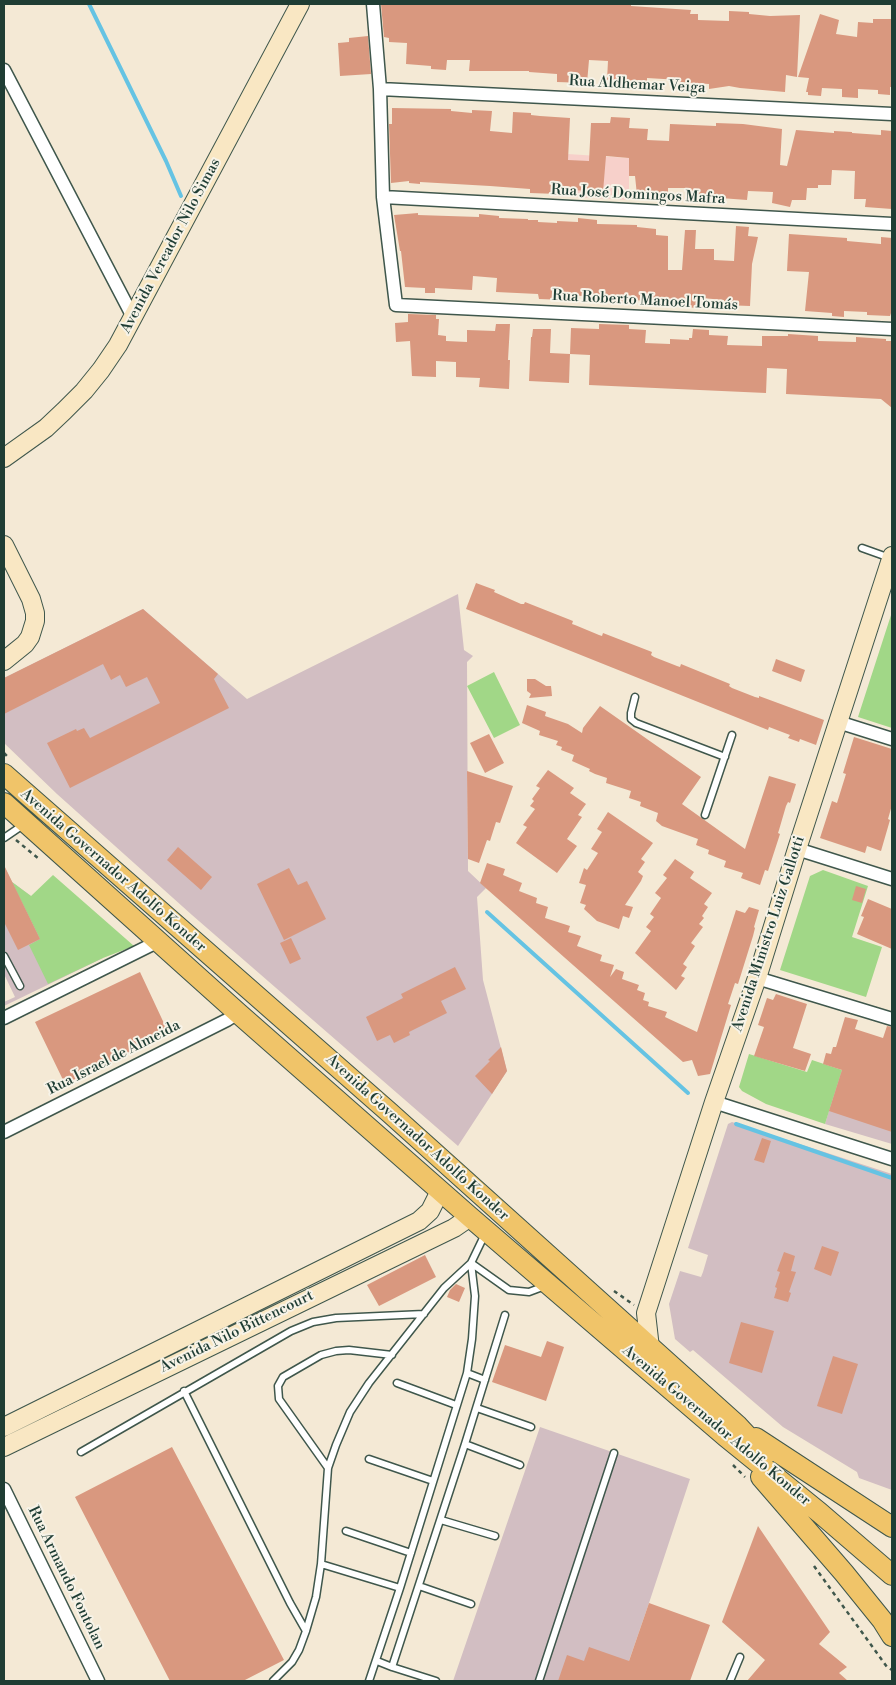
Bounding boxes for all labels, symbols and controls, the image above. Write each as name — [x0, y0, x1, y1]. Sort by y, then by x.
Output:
street label: Rua Aldhemar Veiga — [568, 72, 706, 98]
street label: Avenida Vereador Nilo Simas — [117, 155, 225, 337]
street label: Rua José Domingos Mafra — [550, 181, 726, 209]
street label: Rua Roberto Manoel Tomás — [552, 287, 738, 315]
street label: Avenida Governador Adolfo Konder — [17, 785, 209, 957]
street label: Avenida Ministro Luiz Gallotti — [729, 834, 809, 1034]
street label: Rua Israel de Almeida — [45, 1017, 183, 1099]
street label: Avenida Governador Adolfo Konder — [322, 1051, 512, 1225]
street label: Avenida Nilo Bittencourt — [157, 1287, 317, 1377]
street label: Avenida Governador Adolfo Konder — [618, 1342, 814, 1510]
street label: Rua Armando Fontolan — [23, 1503, 109, 1653]

